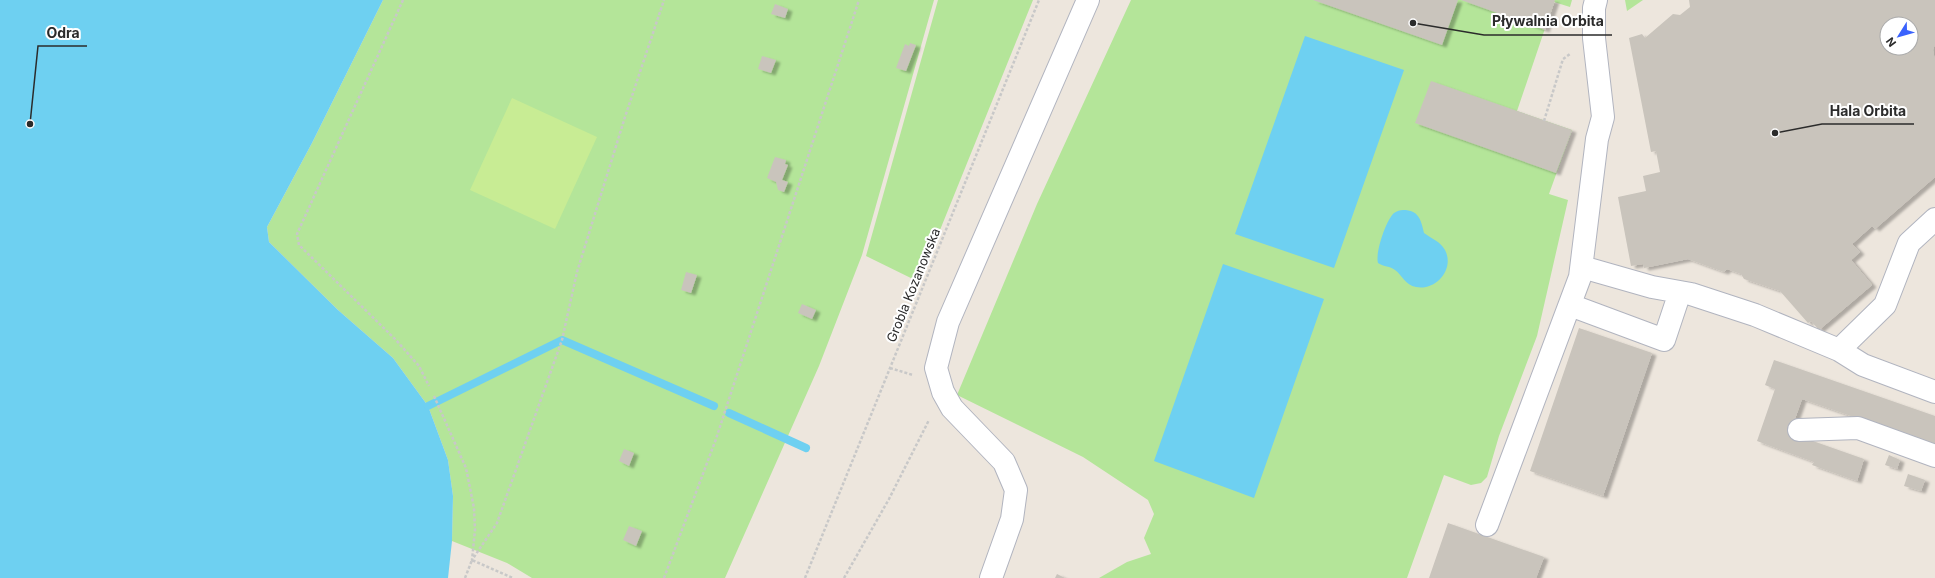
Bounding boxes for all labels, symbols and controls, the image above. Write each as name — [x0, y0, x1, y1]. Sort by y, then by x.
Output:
callout: Pływalnia Orbita — [1484, 9, 1612, 35]
text: Pływalnia Orbita — [1492, 12, 1604, 29]
north arrow — [1879, 16, 1919, 56]
callout: Odra — [38, 20, 87, 46]
text: Odra — [46, 24, 80, 41]
text: N — [1883, 34, 1899, 50]
callout: Hala Orbita — [1822, 98, 1914, 124]
text: Hala Orbita — [1830, 102, 1906, 119]
street label: Grobla Kozanowska — [883, 226, 943, 344]

